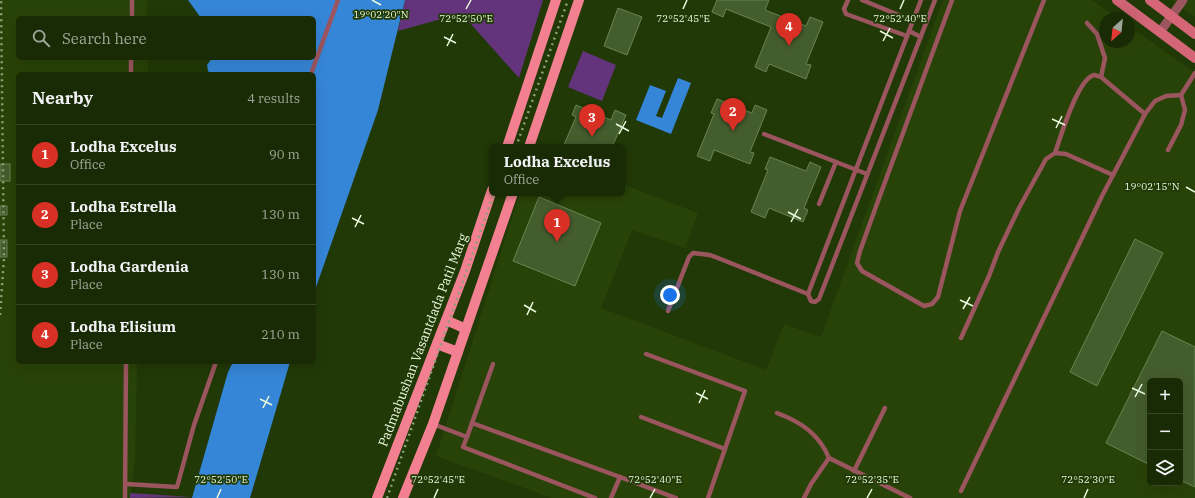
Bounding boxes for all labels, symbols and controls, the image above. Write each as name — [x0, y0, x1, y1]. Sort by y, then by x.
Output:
text: 19°02'20"N — [354, 8, 409, 21]
text: 72°52'50"E — [439, 12, 493, 25]
text: 72°52'45"E — [656, 12, 710, 25]
text: 72°52'40"E — [873, 12, 927, 25]
north arrow — [1099, 12, 1135, 48]
pin: 4 — [776, 13, 802, 46]
search box — [16, 16, 316, 60]
icon: search — [30, 27, 52, 49]
text: Search here — [62, 29, 147, 48]
text: Nearby — [32, 87, 93, 109]
text: 4 results — [247, 90, 300, 107]
pin: 2 — [720, 98, 746, 131]
pin: 3 — [579, 104, 605, 137]
text: Lodha Excelus — [70, 137, 177, 156]
popup — [489, 144, 625, 196]
text: 1 — [41, 146, 49, 163]
text: 90 m — [269, 146, 300, 163]
text: Lodha Excelus — [504, 152, 610, 171]
text: Office — [70, 156, 106, 173]
text: Office — [504, 171, 539, 188]
text: 19°02'15"N — [1125, 180, 1180, 193]
text: Lodha Estrella — [70, 197, 177, 216]
text: 2 — [41, 206, 49, 223]
text: 130 m — [261, 206, 300, 223]
pin: 1 — [544, 209, 570, 242]
text: Place — [70, 216, 103, 233]
street label: Padmabushan Vasantdada Patil Marg — [374, 231, 472, 449]
text: Lodha Gardenia — [70, 257, 189, 276]
text: 3 — [41, 266, 49, 283]
text: 130 m — [261, 266, 300, 283]
text: Place — [70, 276, 103, 293]
your location — [660, 285, 680, 305]
text: Lodha Elisium — [70, 317, 176, 336]
text: 4 — [41, 326, 49, 343]
text: 210 m — [261, 326, 300, 343]
text: Place — [70, 336, 103, 353]
map controls — [1147, 378, 1183, 486]
button: + — [1147, 378, 1183, 414]
button: − — [1147, 414, 1183, 450]
button: layers — [1147, 450, 1183, 486]
text: 72°52'50"E — [194, 473, 248, 486]
text: 72°52'45"E — [411, 473, 465, 486]
text: 72°52'40"E — [628, 473, 682, 486]
text: 72°52'35"E — [845, 473, 899, 486]
text: 72°52'30"E — [1061, 473, 1115, 486]

